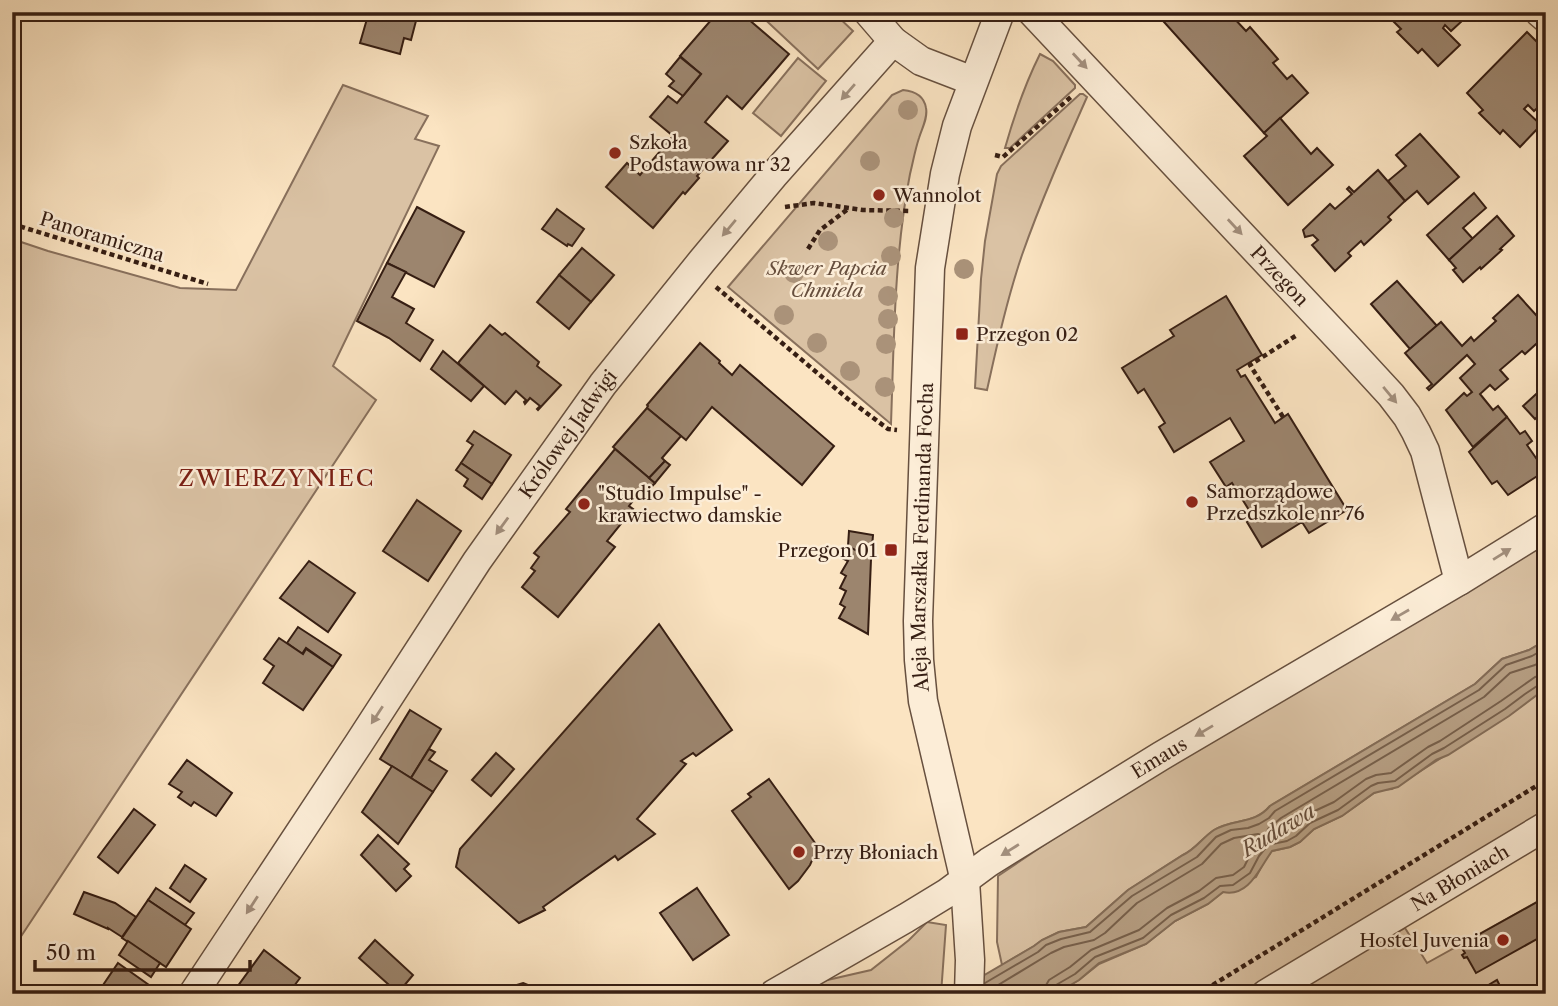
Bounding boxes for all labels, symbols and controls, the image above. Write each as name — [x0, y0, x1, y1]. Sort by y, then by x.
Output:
one-way arrow — [1071, 52, 1087, 69]
one-way arrow — [840, 83, 856, 101]
place label: Szkoła Podstawowa nr 32 — [629, 131, 791, 176]
marker: Szkoła Podstawowa nr 32 — [607, 145, 623, 161]
place label: Wannolot — [892, 184, 982, 207]
marker: Wannolot — [871, 187, 887, 203]
street label: Panoramiczna — [37, 207, 167, 267]
one-way arrow — [1227, 218, 1243, 235]
one-way arrow — [721, 219, 737, 237]
street label: Przegon — [1246, 241, 1314, 311]
park label: Skwer Papcia Chmiela — [766, 257, 888, 302]
place label: Przegon 02 — [976, 323, 1079, 346]
marker: Przegon 02 — [954, 326, 970, 342]
street label: Królowej Jadwigi — [514, 365, 622, 503]
street label: Aleja Marszałka Ferdinanda Focha — [906, 382, 938, 694]
one-way arrow — [1382, 385, 1397, 403]
district label: ZWIERZYNIEC — [178, 464, 376, 492]
place label: Samorządowe Przedszkole nr 76 — [1206, 480, 1365, 525]
place label: "Studio Impulse" - krawiectwo damskie — [598, 482, 782, 527]
marker: Samorządowe Przedszkole nr 76 — [1184, 494, 1200, 510]
marker: "Studio Impulse" - krawiectwo damskie — [576, 496, 592, 512]
one-way arrow — [495, 517, 509, 535]
place label: Przegon 01 — [777, 539, 877, 562]
marker: Przegon 01 — [883, 542, 899, 558]
one-way arrow — [1493, 547, 1512, 560]
one-way arrow — [1390, 609, 1409, 621]
one-way arrow — [370, 706, 383, 725]
one-way arrow — [1194, 725, 1213, 737]
street label: Emaus — [1127, 732, 1191, 783]
water label: Rudawa — [1235, 798, 1320, 863]
street label: Na Błoniach — [1407, 839, 1513, 916]
place label: Przy Błoniach — [813, 841, 939, 864]
one-way arrow — [1000, 843, 1019, 856]
marker: Przy Błoniach — [791, 844, 807, 860]
one-way arrow — [245, 896, 258, 915]
scale bar — [35, 929, 250, 973]
place label: Hostel Juvenia — [1359, 929, 1489, 952]
marker: Hostel Juvenia — [1495, 932, 1511, 948]
text: 50 m — [46, 940, 96, 965]

